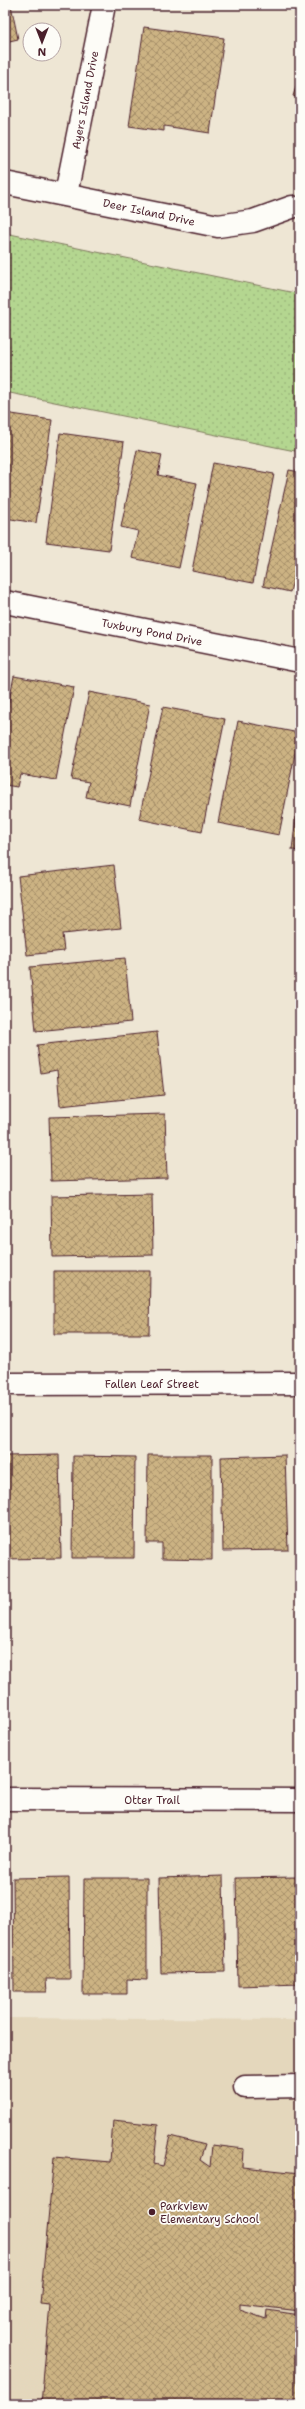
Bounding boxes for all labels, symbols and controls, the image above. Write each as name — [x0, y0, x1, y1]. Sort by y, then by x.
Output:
north arrow — [22, 22, 62, 62]
text: N — [37, 44, 46, 59]
street label: Ayers Island Drive — [69, 50, 102, 151]
street label: Deer Island Drive — [101, 195, 196, 230]
street label: Tuxbury Pond Drive — [100, 615, 204, 650]
street label: Fallen Leaf Street — [105, 1377, 199, 1392]
street label: Otter Trail — [124, 1793, 180, 1808]
place label: Parkview Elementary School — [160, 2199, 260, 2227]
marker: Parkview Elementary School — [147, 2207, 157, 2217]

